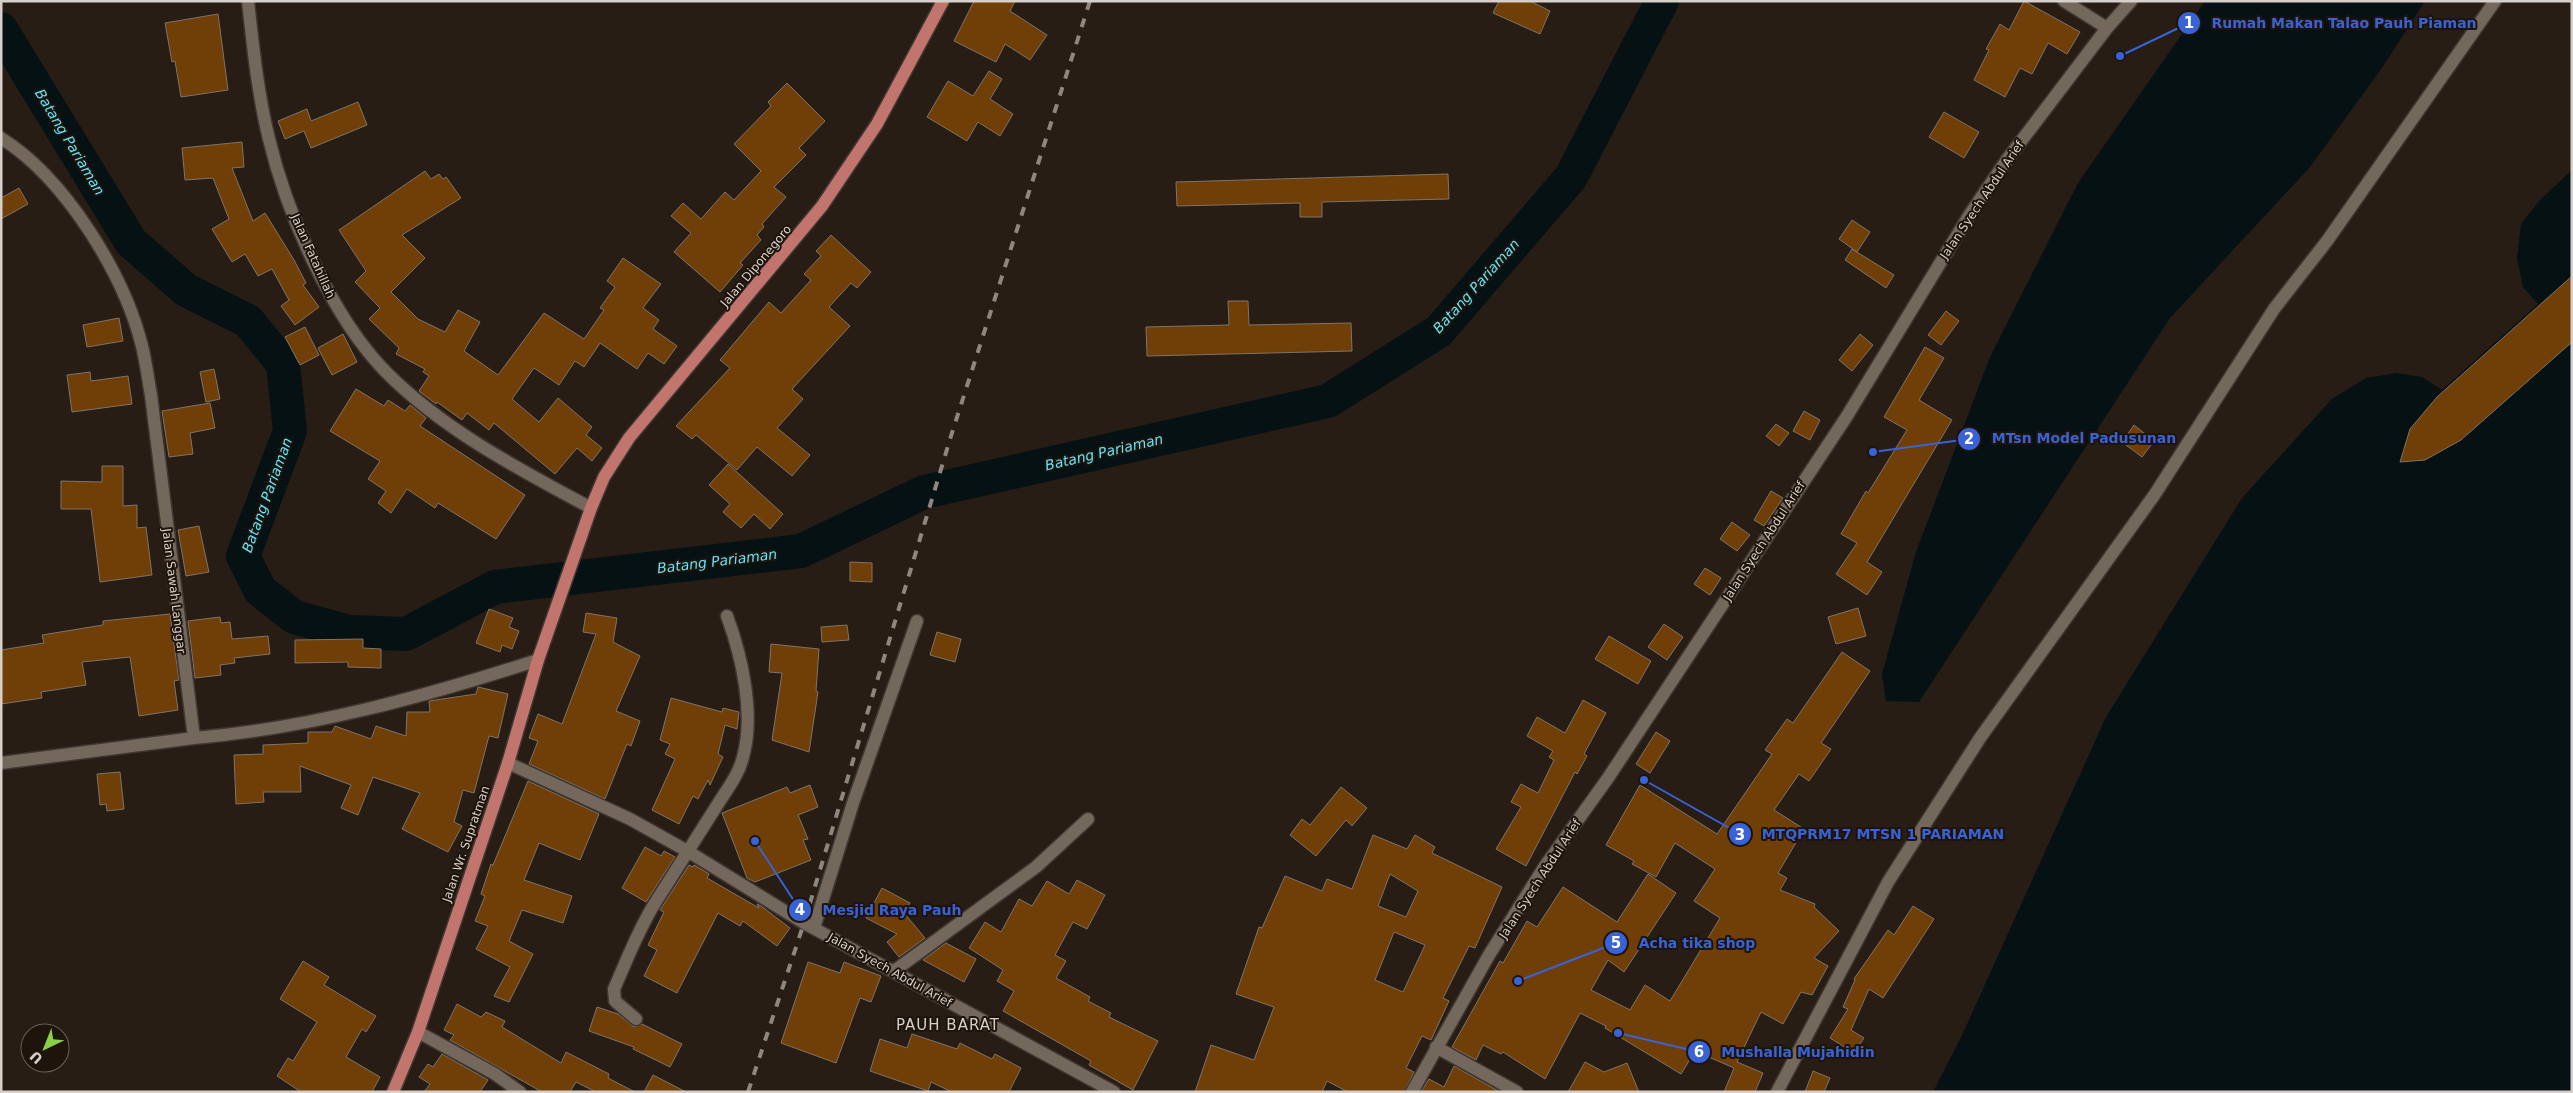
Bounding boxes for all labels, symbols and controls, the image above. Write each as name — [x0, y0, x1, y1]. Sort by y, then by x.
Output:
callout: Rumah Makan Talao Pauh Piaman — [2176, 8, 2487, 37]
text: 1 — [2184, 14, 2194, 32]
text: Rumah Makan Talao Pauh Piaman — [2211, 15, 2477, 31]
water label: Batang Pariaman — [32, 86, 108, 198]
street label: Jalan Syech Abdul Arief — [1937, 138, 2027, 263]
street label: Jalan Fatahillah — [288, 211, 338, 300]
street label: Jalan Diponegoro — [717, 222, 794, 311]
water label: Batang Pariaman — [1430, 236, 1522, 336]
callout: MTsn Model Padusunan — [1957, 424, 2186, 453]
text: 2 — [1964, 430, 1974, 448]
text: MTsn Model Padusunan — [1992, 430, 2176, 446]
water label: Batang Pariaman — [1043, 431, 1165, 473]
water label: Batang Pariaman — [239, 436, 295, 554]
street label: Jalan Syech Abdul Arief — [1720, 478, 1808, 604]
street label: Jalan Sawah Langgar — [159, 527, 189, 654]
water label: Batang Pariaman — [656, 546, 778, 576]
street label: Jalan Wr. Supratman — [439, 784, 493, 905]
street label: Jalan Syech Abdul Arief — [1496, 816, 1584, 942]
callout: MTQPRM17 MTSN 1 PARIAMAN — [1727, 820, 2015, 849]
text: 3 — [1735, 826, 1745, 844]
text: MTQPRM17 MTSN 1 PARIAMAN — [1762, 826, 2004, 842]
callout: Mesjid Raya Pauh — [787, 896, 971, 925]
text: 4 — [795, 901, 805, 919]
text: Mesjid Raya Pauh — [823, 902, 961, 918]
callout: Acha tika shop — [1603, 929, 1765, 958]
street label: Jalan Syech Abdul Arief — [825, 930, 955, 1010]
text: 5 — [1611, 934, 1621, 952]
text: Acha tika shop — [1639, 935, 1755, 951]
district label: PAUH BARAT — [896, 1016, 1000, 1034]
north arrow — [20, 1023, 70, 1073]
callout: Mushalla Mujahidin — [1686, 1038, 1885, 1067]
text: 6 — [1694, 1043, 1704, 1061]
text: Mushalla Mujahidin — [1721, 1044, 1875, 1060]
text: U — [27, 1048, 46, 1067]

